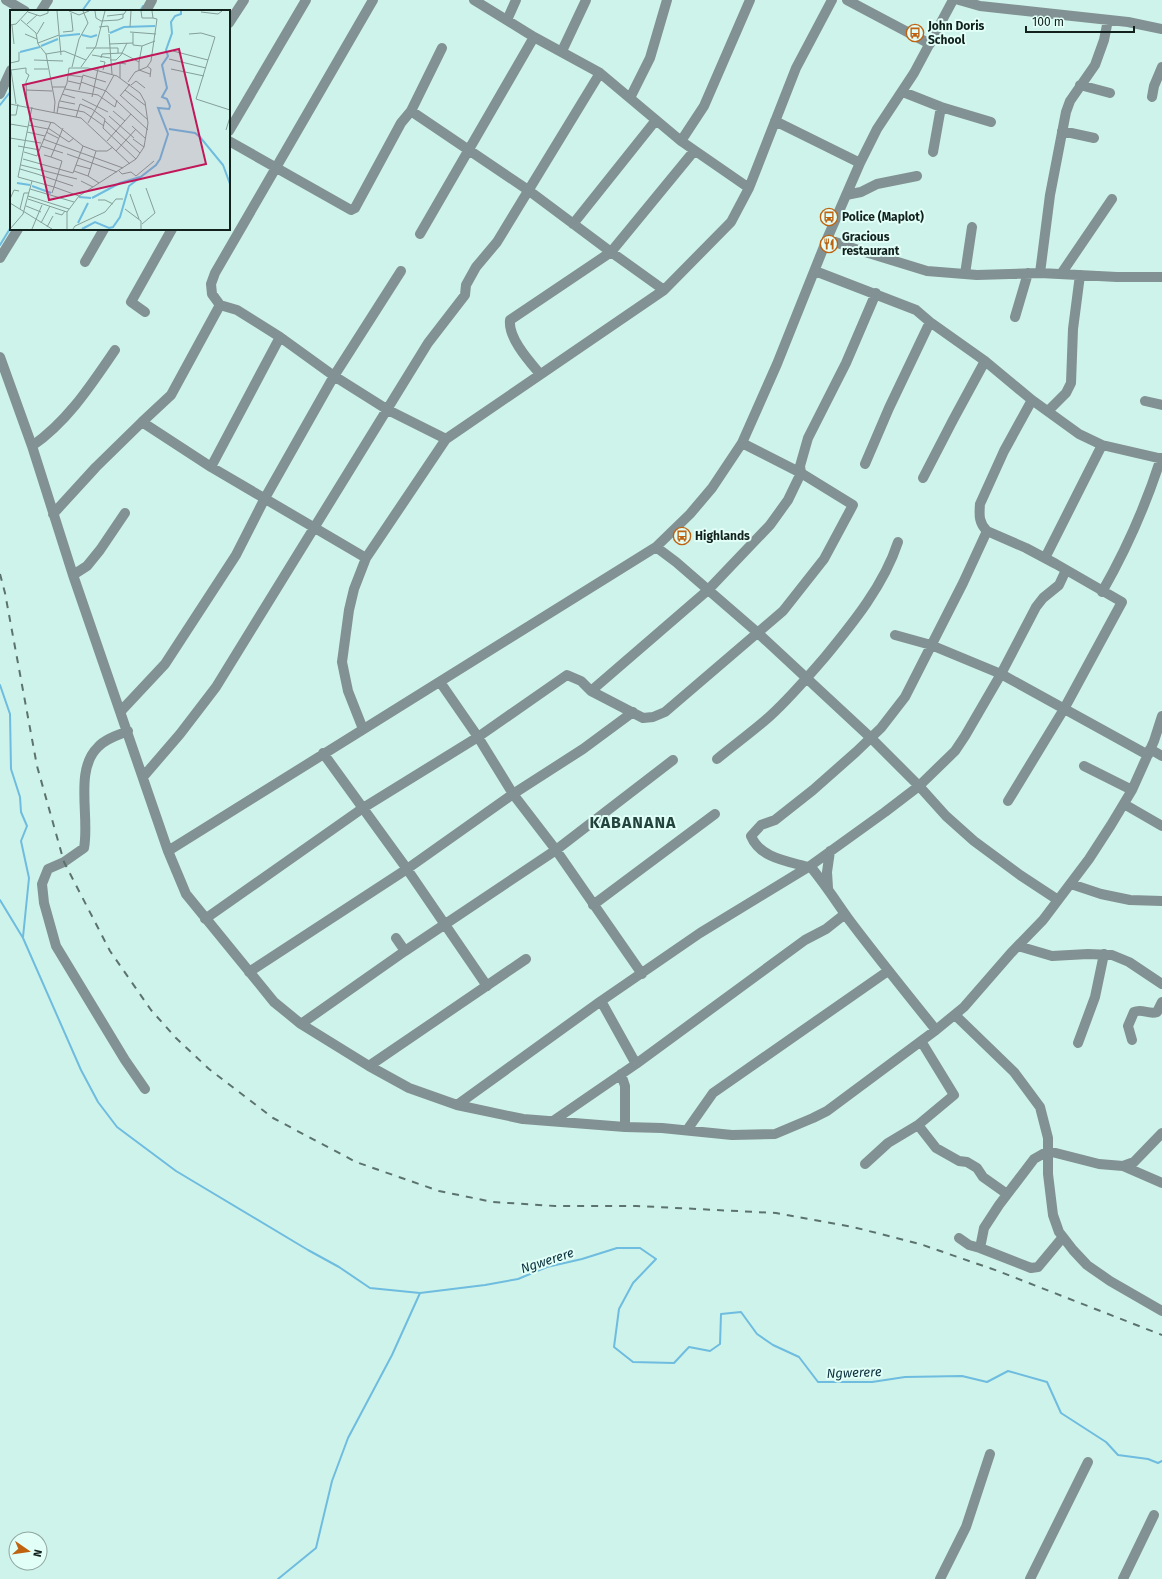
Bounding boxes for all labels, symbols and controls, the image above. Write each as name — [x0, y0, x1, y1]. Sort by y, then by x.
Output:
scale bar — [1026, 8, 1134, 34]
inset map — [10, 10, 230, 230]
text: 100 m — [1032, 15, 1064, 29]
place label: John Doris School — [927, 19, 985, 47]
bus stop icon: John Doris School — [905, 23, 925, 43]
bus stop icon: Police (Maplot) — [819, 207, 839, 227]
place label: Police (Maplot) — [842, 210, 924, 224]
place label: Gracious restaurant — [842, 230, 900, 258]
restaurant icon: Gracious restaurant — [819, 234, 839, 254]
bus stop icon: Highlands — [672, 526, 692, 546]
place label: Highlands — [695, 529, 750, 543]
district label: KABANANA — [590, 813, 676, 832]
water label: Ngwerere — [519, 1245, 576, 1276]
water label: Ngwerere — [826, 1364, 882, 1381]
north arrow — [8, 1531, 48, 1571]
text: N — [30, 1548, 44, 1558]

